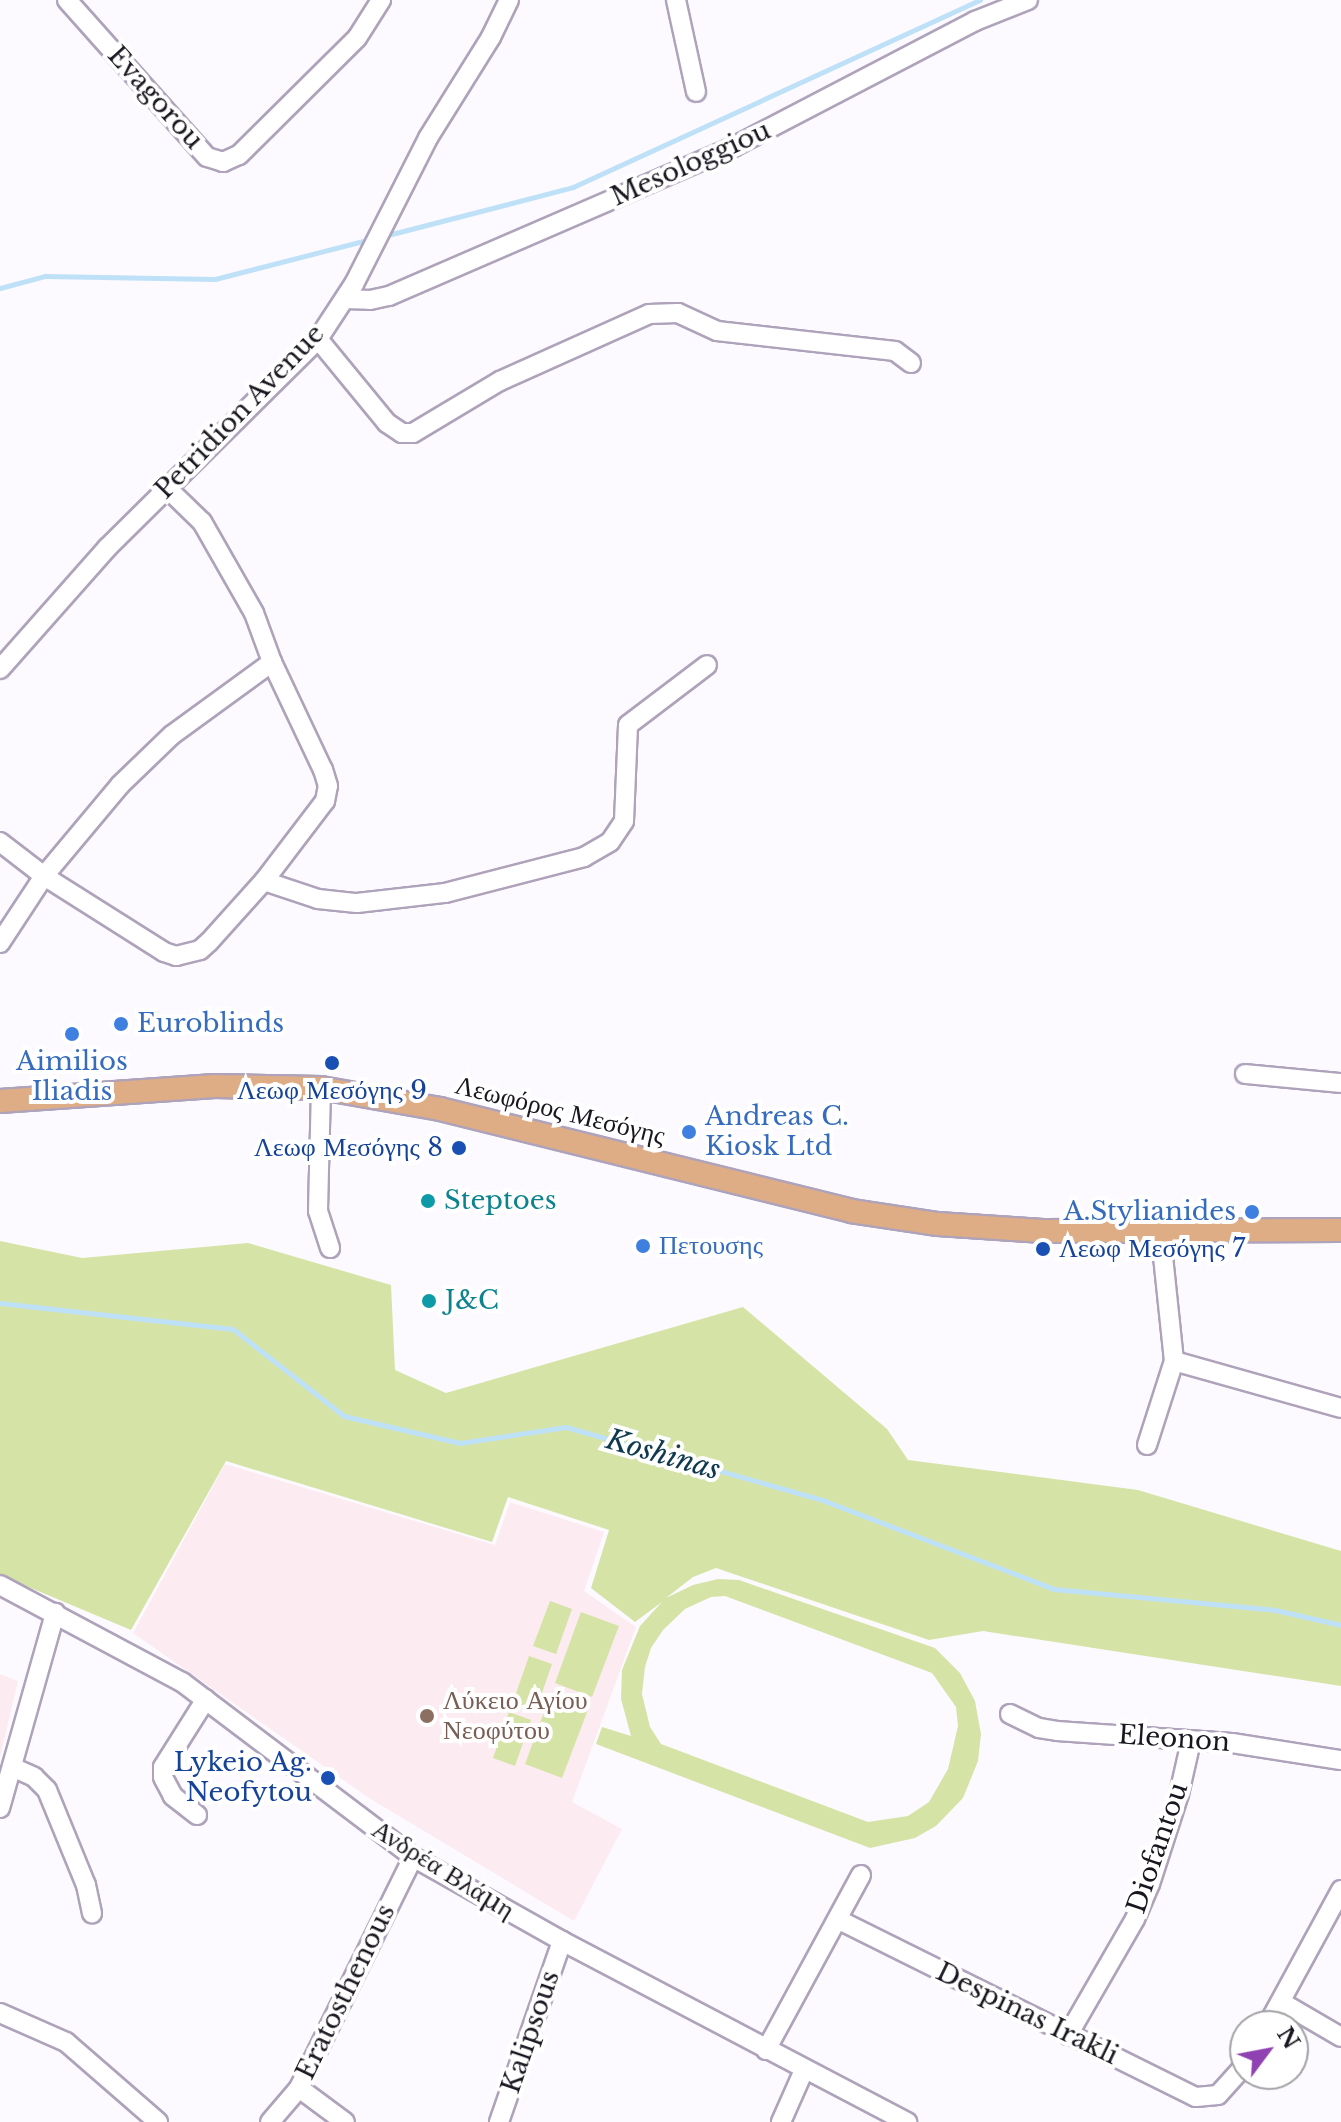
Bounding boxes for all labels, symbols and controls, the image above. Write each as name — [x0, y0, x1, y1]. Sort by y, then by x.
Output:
street label: Evagorou — [101, 40, 209, 156]
street label: Mesologgiou — [606, 115, 776, 213]
street label: Petridion Avenue — [149, 318, 331, 506]
place label: Euroblinds — [137, 1008, 284, 1040]
marker: Euroblinds — [112, 1015, 130, 1033]
marker: Aimilios Iliadis — [63, 1025, 81, 1043]
place label: Aimilios Iliadis — [16, 1046, 128, 1108]
marker: Λεωφ Μεσόγης 9 — [323, 1054, 341, 1072]
street label: Λεωφόρος Μεσόγης — [452, 1070, 668, 1152]
place label: Λεωφ Μεσόγης 9 — [237, 1075, 427, 1107]
place label: Andreas C. Kiosk Ltd — [705, 1101, 849, 1162]
marker: Andreas C. Kiosk Ltd — [680, 1123, 698, 1141]
place label: Λεωφ Μεσόγης 8 — [254, 1132, 443, 1164]
marker: Λεωφ Μεσόγης 8 — [450, 1139, 468, 1157]
place label: Steptoes — [444, 1185, 557, 1217]
marker: Steptoes — [419, 1192, 437, 1210]
place label: A.Stylianides — [1063, 1196, 1236, 1228]
marker: A.Stylianides — [1243, 1203, 1261, 1221]
place label: Πετουσης — [659, 1230, 763, 1262]
place label: Λεωφ Μεσόγης 7 — [1059, 1233, 1245, 1265]
marker: Πετουσης — [634, 1237, 652, 1255]
marker: Λεωφ Μεσόγης 7 — [1034, 1240, 1052, 1258]
place label: J&C — [445, 1285, 499, 1317]
marker: J&C — [420, 1292, 438, 1310]
water label: Koshinas — [602, 1423, 724, 1487]
place label: Λύκειο Αγίου Νεοφύτου — [443, 1685, 588, 1746]
marker: Λύκειο Αγίου Νεοφύτου — [418, 1707, 436, 1725]
street label: Eleonon — [1117, 1720, 1231, 1758]
place label: Lykeio Ag. Neofytou — [173, 1747, 312, 1808]
marker: Lykeio Ag. Neofytou — [319, 1769, 337, 1787]
street label: Diofantou — [1121, 1779, 1195, 1917]
street label: Ανδρέα Βλάμη — [366, 1814, 520, 1926]
street label: Eratosthenous — [290, 1899, 402, 2085]
street label: Despinas Irakli — [931, 1956, 1123, 2072]
street label: Kalipsous — [495, 1967, 567, 2097]
north arrow — [1229, 2010, 1309, 2090]
text: N — [1271, 2022, 1305, 2054]

